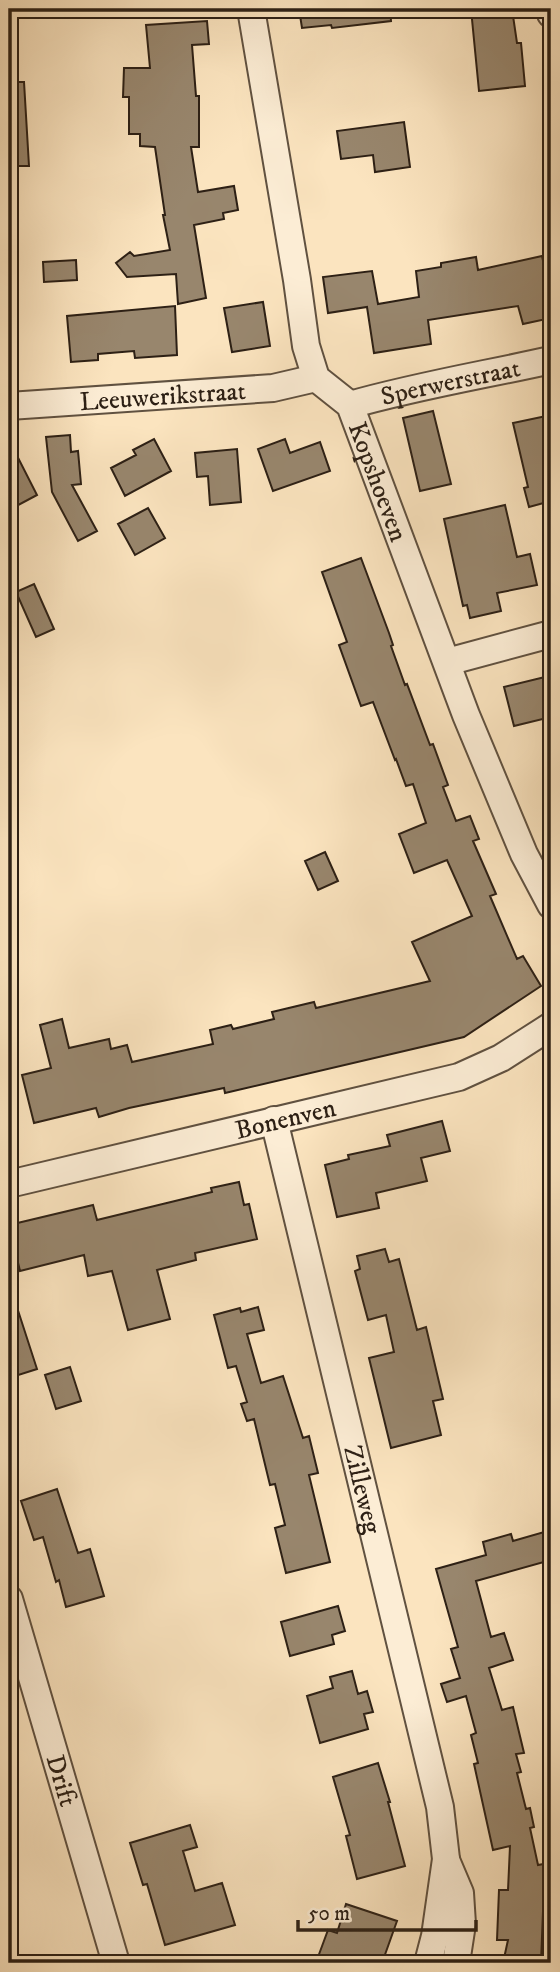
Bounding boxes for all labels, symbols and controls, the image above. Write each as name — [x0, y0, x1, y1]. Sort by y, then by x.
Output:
street label: Sperwerstraat — [378, 352, 523, 414]
street label: Leeuwerikstraat — [79, 375, 247, 419]
street label: Kopshoeven — [340, 418, 415, 547]
street label: Bonenven — [232, 1092, 340, 1148]
street label: Zilleweg — [335, 1442, 388, 1538]
street label: Drift — [38, 1751, 84, 1811]
scale bar — [298, 1888, 476, 1932]
text: 50 m — [308, 1901, 350, 1927]

